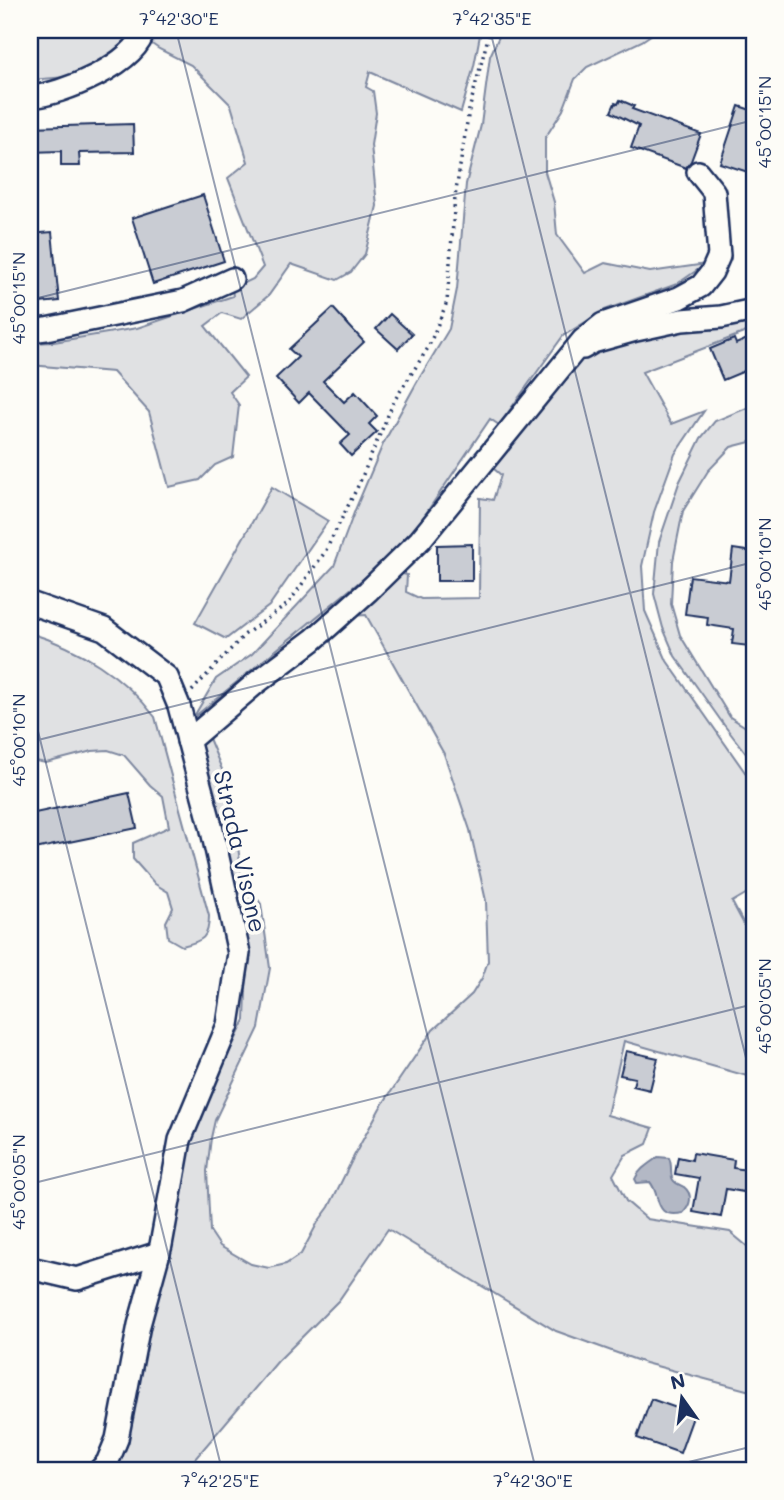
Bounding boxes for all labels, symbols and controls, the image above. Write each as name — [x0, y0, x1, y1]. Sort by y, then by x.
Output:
text: 7°42'30"E — [139, 6, 219, 30]
text: 7°42'35"E — [452, 6, 532, 30]
text: 45°00'15"N — [752, 76, 776, 168]
text: 45°00'15"N — [6, 252, 30, 344]
text: 45°00'10"N — [752, 518, 776, 610]
text: 45°00'10"N — [6, 694, 30, 786]
street label: Strada Visone — [207, 767, 275, 935]
text: 45°00'05"N — [752, 958, 776, 1054]
text: 45°00'05"N — [6, 1134, 30, 1230]
north arrow — [648, 1364, 718, 1434]
text: N — [668, 1367, 688, 1395]
text: 7°42'25"E — [181, 1468, 259, 1492]
text: 7°42'30"E — [493, 1468, 573, 1492]

